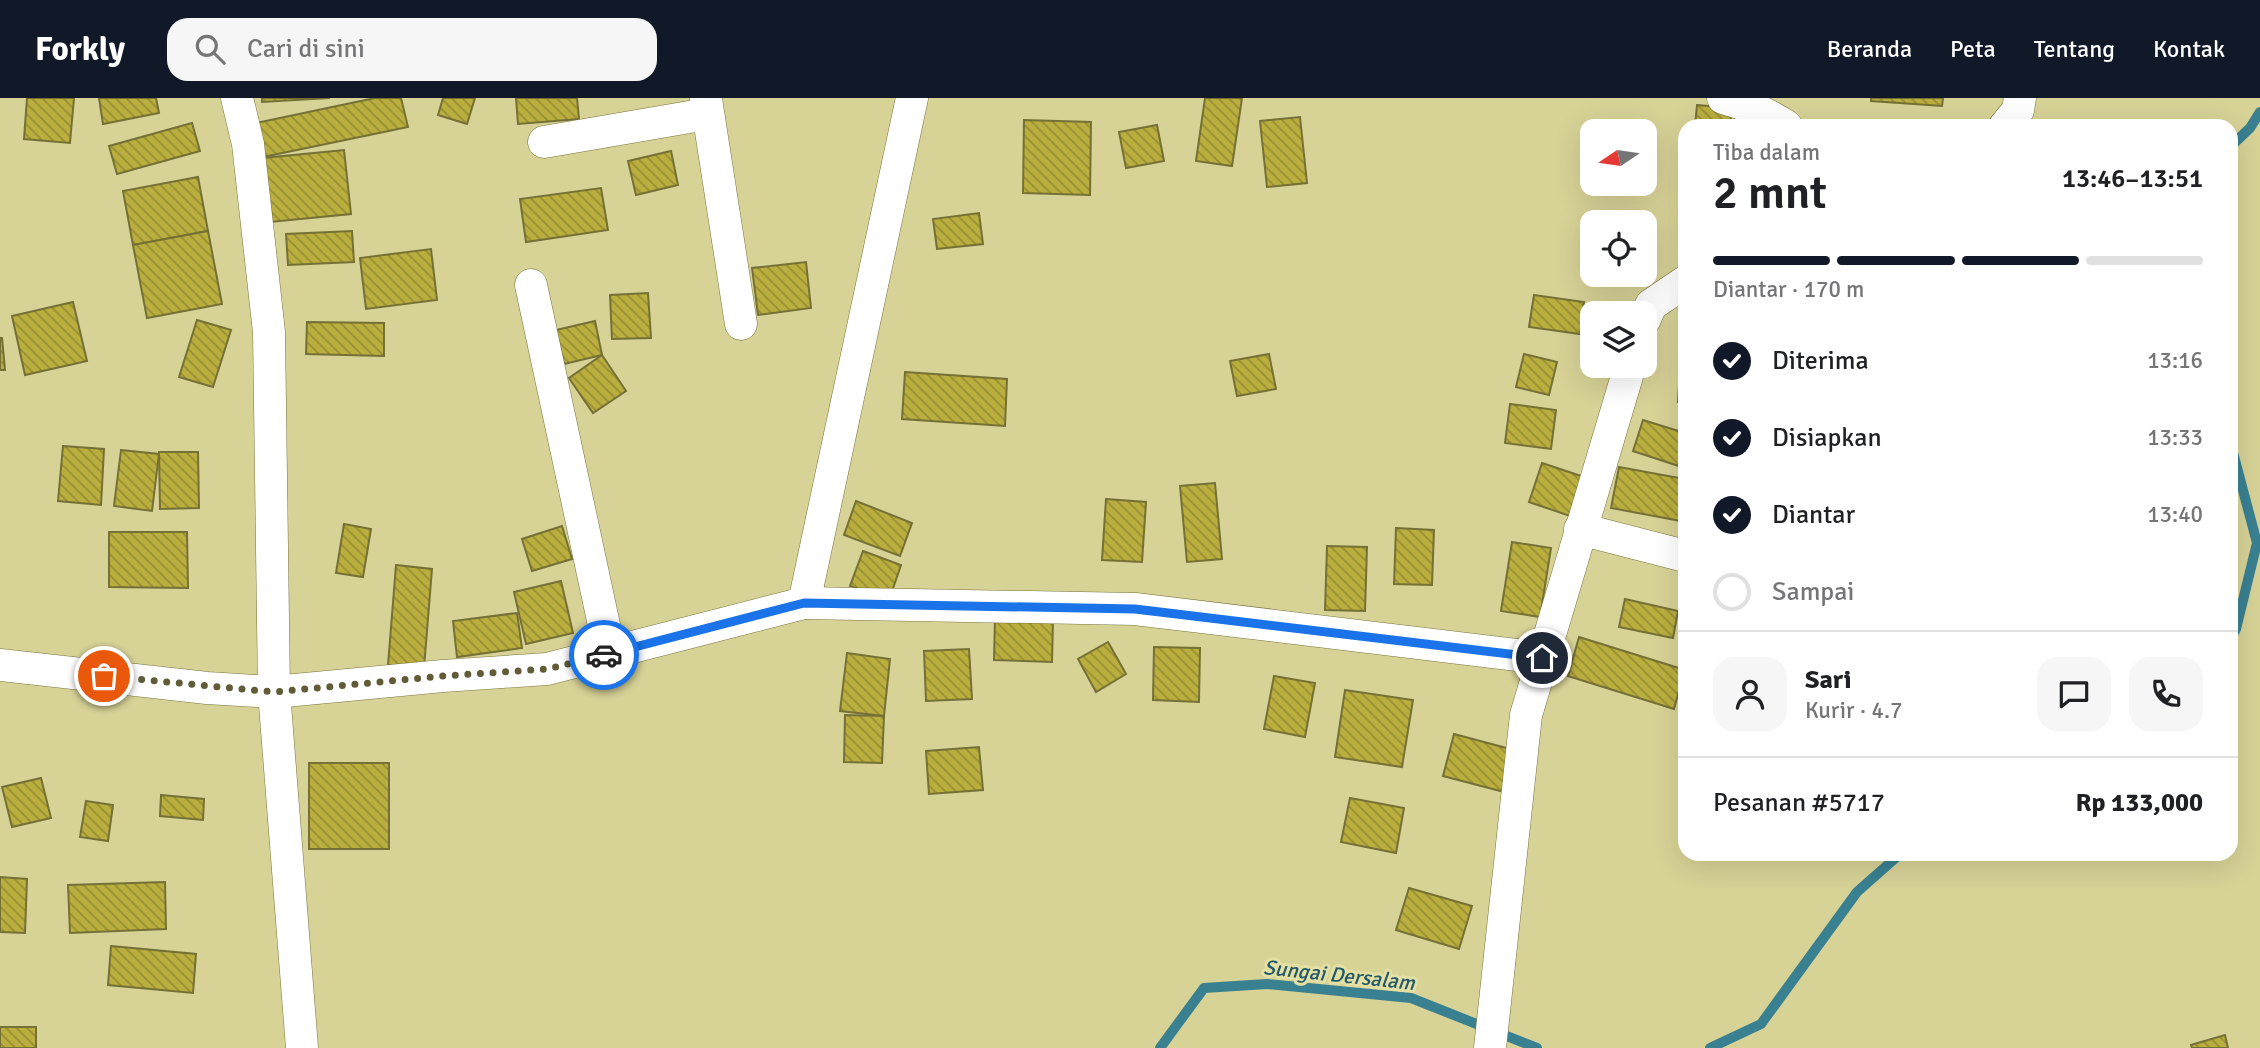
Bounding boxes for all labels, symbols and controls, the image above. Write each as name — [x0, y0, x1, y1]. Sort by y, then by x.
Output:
search box — [167, 18, 657, 81]
text: Forkly — [35, 29, 125, 70]
icon: search — [191, 30, 229, 68]
text: Cari di sini — [247, 33, 365, 65]
text: Beranda — [1827, 34, 1912, 64]
text: Peta — [1950, 34, 1996, 64]
text: Tentang — [2034, 34, 2115, 64]
text: Kontak — [2153, 34, 2225, 64]
north arrow — [1580, 119, 1657, 196]
map controls — [1580, 119, 1657, 378]
text: Tiba dalam — [1713, 138, 1820, 167]
text: 13:46–13:51 — [2062, 163, 2203, 195]
text: 2 mnt — [1713, 165, 1827, 221]
button: locate — [1580, 210, 1657, 287]
text: Diantar · 170 m — [1713, 275, 1864, 304]
button: layers — [1580, 301, 1657, 378]
icon: check — [1713, 342, 1751, 380]
text: Diterima — [1772, 345, 1869, 377]
text: 13:16 — [2147, 346, 2203, 375]
icon: check — [1713, 419, 1751, 457]
text: Disiapkan — [1772, 422, 1882, 454]
text: 13:33 — [2147, 423, 2203, 452]
icon: check — [1713, 496, 1751, 534]
text: Diantar — [1772, 499, 1855, 531]
text: 13:40 — [2147, 500, 2203, 529]
text: Sampai — [1772, 576, 1854, 608]
courier — [569, 620, 639, 690]
pin — [1512, 628, 1572, 688]
icon: car — [585, 636, 623, 674]
icon: home — [1523, 639, 1561, 677]
pin — [74, 646, 134, 706]
icon: bag — [85, 657, 123, 695]
button: person — [1713, 657, 1787, 731]
button: chat — [2037, 657, 2111, 731]
button: phone — [2129, 657, 2203, 731]
text: Sari — [1805, 664, 1851, 696]
text: Kurir · 4.7 — [1805, 696, 1902, 725]
text: Pesanan #5717 — [1713, 787, 1885, 819]
text: Rp 133,000 — [2075, 787, 2203, 819]
water label: Sungai Dersalam — [1262, 954, 1417, 996]

